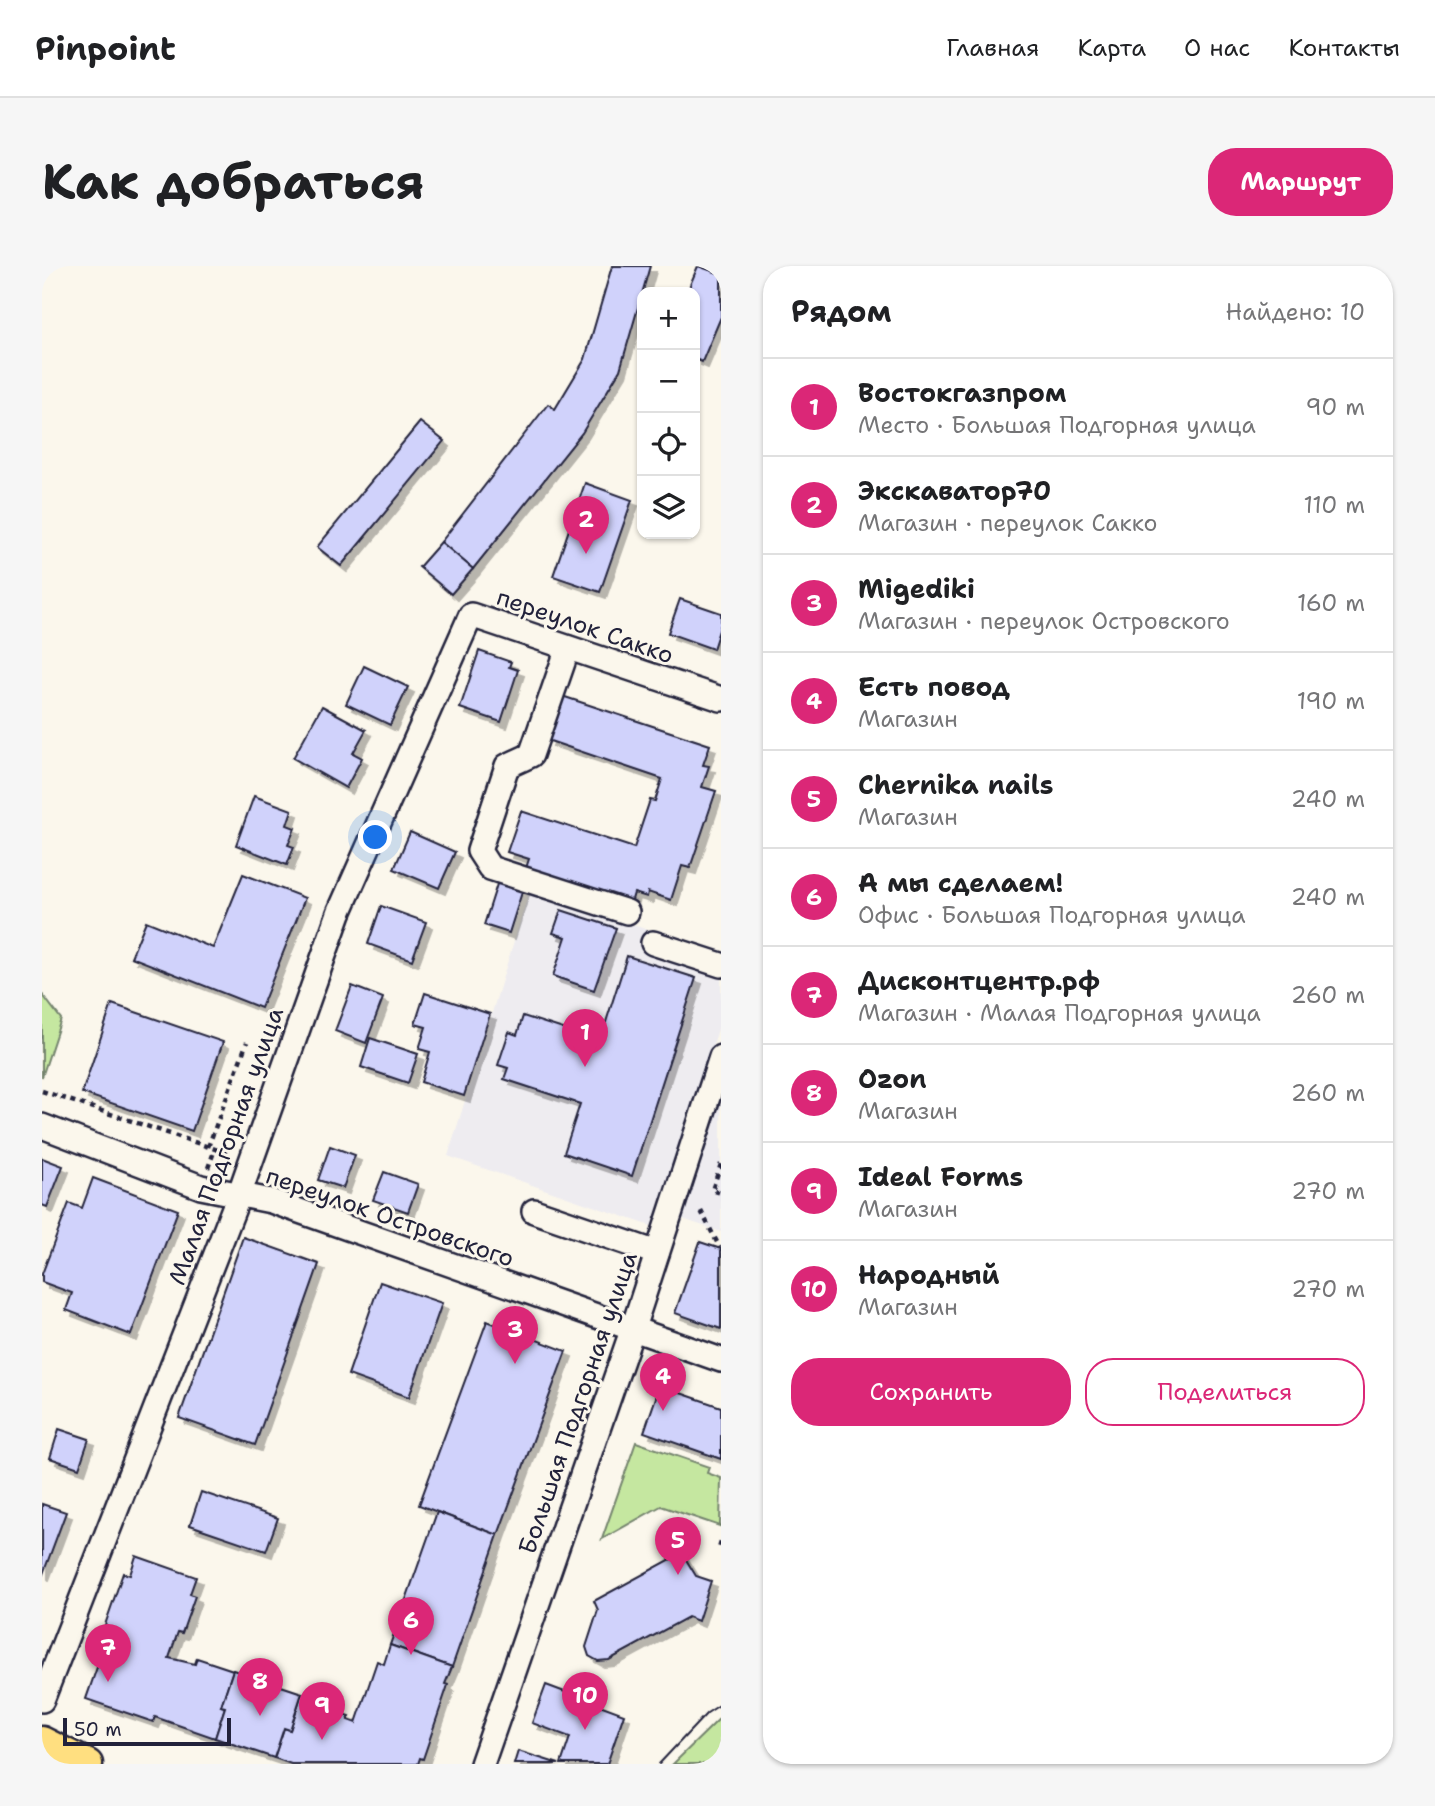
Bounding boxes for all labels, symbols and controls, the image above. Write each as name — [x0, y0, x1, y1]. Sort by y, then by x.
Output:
text: Pinpoint — [35, 26, 176, 71]
text: Главная — [946, 32, 1039, 64]
text: Карта — [1077, 32, 1146, 64]
text: О нас — [1184, 32, 1250, 64]
text: Контакты — [1288, 32, 1400, 64]
button: Маршрут — [1208, 148, 1393, 216]
text: Как добраться — [42, 149, 424, 215]
map controls — [637, 287, 700, 539]
button: + — [637, 287, 700, 350]
text: Рядом — [791, 291, 891, 332]
text: Найдено: 10 — [1226, 297, 1365, 327]
button: − — [637, 350, 700, 413]
text: Востокгазпром — [858, 375, 1066, 410]
text: 1 — [809, 392, 819, 422]
text: 90 m — [1305, 392, 1365, 422]
text: Место · Большая Подгорная улица — [858, 410, 1256, 440]
button: locate — [637, 413, 700, 476]
text: Экскаватор70 — [858, 473, 1051, 508]
button: layers — [637, 476, 700, 539]
text: 2 — [806, 490, 822, 520]
text: 110 m — [1303, 490, 1365, 520]
pin: 2 — [563, 496, 609, 554]
text: Магазин · переулок Сакко — [858, 508, 1157, 538]
text: Migediki — [858, 571, 975, 606]
street label: переулок Сакко — [492, 581, 678, 671]
text: 3 — [806, 588, 822, 618]
text: 160 m — [1297, 588, 1365, 618]
text: Магазин · переулок Островского — [858, 606, 1230, 636]
text: Есть повод — [858, 669, 1010, 704]
text: 4 — [806, 686, 822, 716]
text: 190 m — [1297, 686, 1365, 716]
text: Магазин — [858, 704, 958, 734]
text: Chernika nails — [858, 767, 1053, 802]
text: 5 — [807, 784, 821, 814]
text: 240 m — [1291, 784, 1365, 814]
text: Магазин — [858, 802, 958, 832]
your location — [358, 820, 392, 854]
text: А мы сделаем! — [858, 865, 1063, 900]
text: 6 — [806, 882, 822, 912]
text: 240 m — [1291, 882, 1365, 912]
text: Офис · Большая Подгорная улица — [858, 900, 1246, 930]
text: Дисконтцентр.рф — [858, 963, 1100, 998]
text: 7 — [806, 980, 822, 1010]
text: 260 m — [1291, 980, 1365, 1010]
text: Магазин · Малая Подгорная улица — [858, 998, 1261, 1028]
street label: Малая Подгорная улица — [161, 1003, 291, 1289]
pin: 1 — [562, 1009, 608, 1067]
text: Ozon — [858, 1061, 927, 1096]
text: 8 — [806, 1078, 822, 1108]
text: 260 m — [1291, 1078, 1365, 1108]
text: Магазин — [858, 1096, 958, 1126]
street label: переулок Островского — [262, 1159, 518, 1275]
text: Ideal Forms — [858, 1159, 1023, 1194]
text: 9 — [806, 1176, 822, 1206]
text: 270 m — [1291, 1176, 1365, 1206]
text: Магазин — [858, 1194, 958, 1224]
street label: Большая Подгорная улица — [511, 1248, 645, 1558]
text: Народный — [858, 1257, 1000, 1292]
text: 10 — [801, 1274, 827, 1304]
text: 270 m — [1291, 1274, 1365, 1304]
text: Магазин — [858, 1292, 958, 1322]
pin: 3 — [492, 1306, 538, 1364]
pin: 4 — [640, 1353, 686, 1411]
button: Сохранить — [791, 1358, 1071, 1426]
button: Поделиться — [1085, 1358, 1365, 1426]
pin: 5 — [655, 1517, 701, 1575]
pin: 6 — [388, 1597, 434, 1655]
pin: 7 — [85, 1624, 131, 1682]
pin: 8 — [237, 1658, 283, 1716]
pin: 10 — [562, 1672, 608, 1730]
pin: 9 — [299, 1682, 345, 1740]
scale bar — [63, 1715, 231, 1747]
text: 50 m — [74, 1717, 122, 1742]

